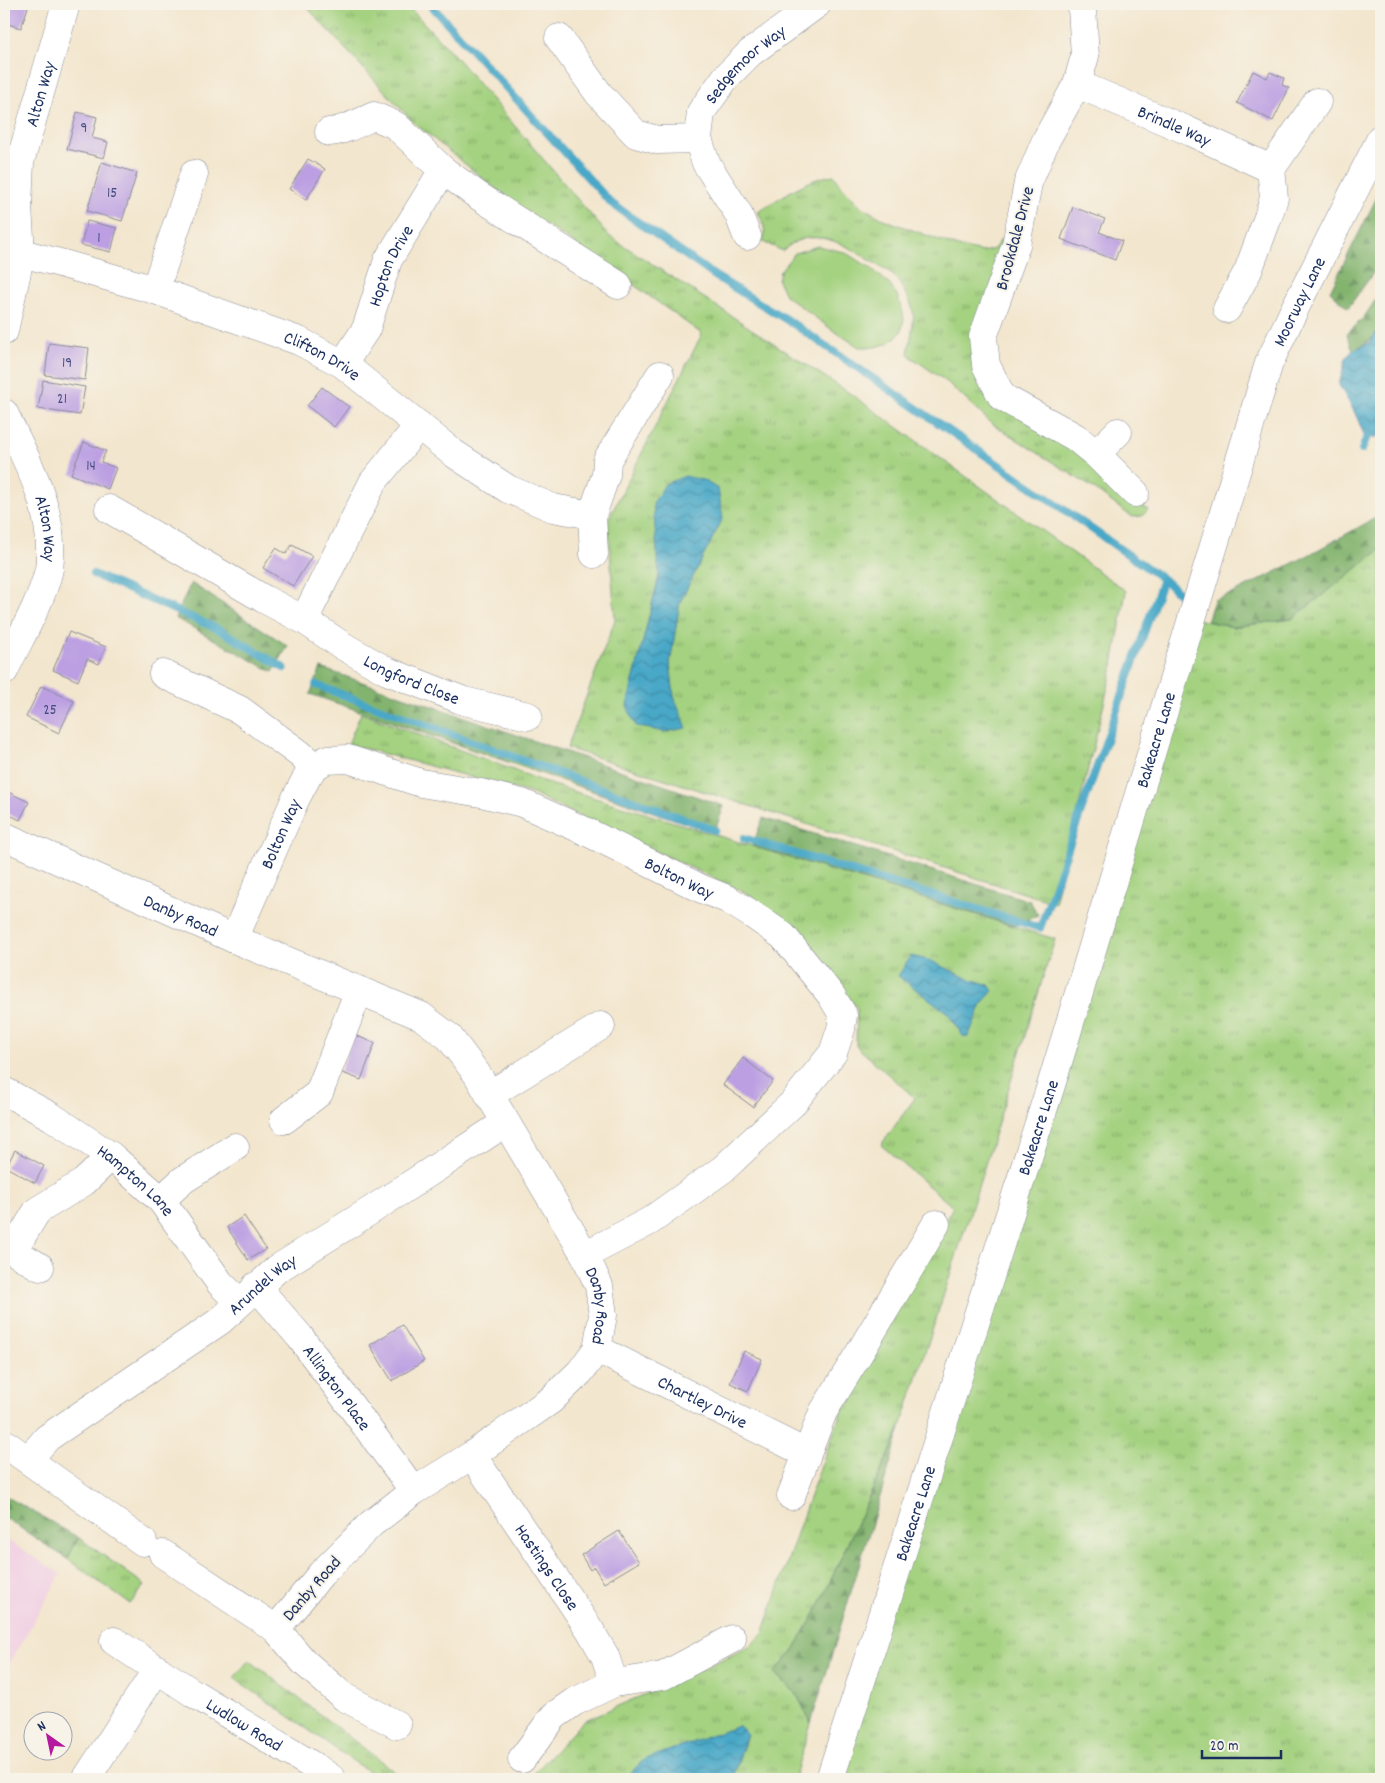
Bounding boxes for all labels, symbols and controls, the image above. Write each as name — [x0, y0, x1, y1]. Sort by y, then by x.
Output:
street label: Sedgemoor Way — [700, 20, 793, 110]
street label: Alton Way — [21, 58, 64, 130]
street label: Brindle Way — [1133, 101, 1215, 155]
house number: 9 — [81, 118, 87, 140]
house number: 15 — [107, 183, 117, 205]
street label: Brookdale Drive — [991, 184, 1042, 293]
street label: Hopton Drive — [364, 221, 421, 310]
house number: 1 — [97, 228, 101, 250]
street label: Moorway Lane — [1269, 253, 1334, 351]
street label: Clifton Drive — [280, 327, 365, 388]
house number: 19 — [62, 353, 72, 375]
house number: 21 — [57, 389, 67, 411]
house number: 14 — [86, 456, 96, 478]
street label: Alton Way — [26, 493, 60, 563]
street label: Longford Close — [358, 650, 463, 713]
street label: Bakeacre Lane — [1131, 689, 1184, 791]
house number: 25 — [43, 700, 57, 722]
street label: Bolton Way — [256, 795, 309, 874]
street label: Bolton Way — [640, 852, 717, 908]
street label: Danby Road — [139, 890, 221, 945]
street label: Bakeacre Lane — [1013, 1077, 1067, 1179]
street label: Hampton Lane — [91, 1140, 179, 1222]
street label: Arundel Way — [224, 1249, 303, 1322]
street label: Danby Road — [577, 1264, 614, 1346]
street label: Allington Place — [295, 1341, 375, 1437]
street label: Chartley Drive — [652, 1371, 751, 1437]
street label: Bakeacre Lane — [890, 1463, 944, 1565]
street label: Hastings Close — [507, 1520, 584, 1617]
street label: Danby Road — [278, 1552, 348, 1628]
street label: Ludlow Road — [200, 1694, 286, 1759]
north arrow — [22, 1710, 72, 1760]
text: N — [34, 1716, 50, 1737]
scale bar — [1202, 1728, 1281, 1760]
text: 20 m — [1210, 1736, 1238, 1758]

